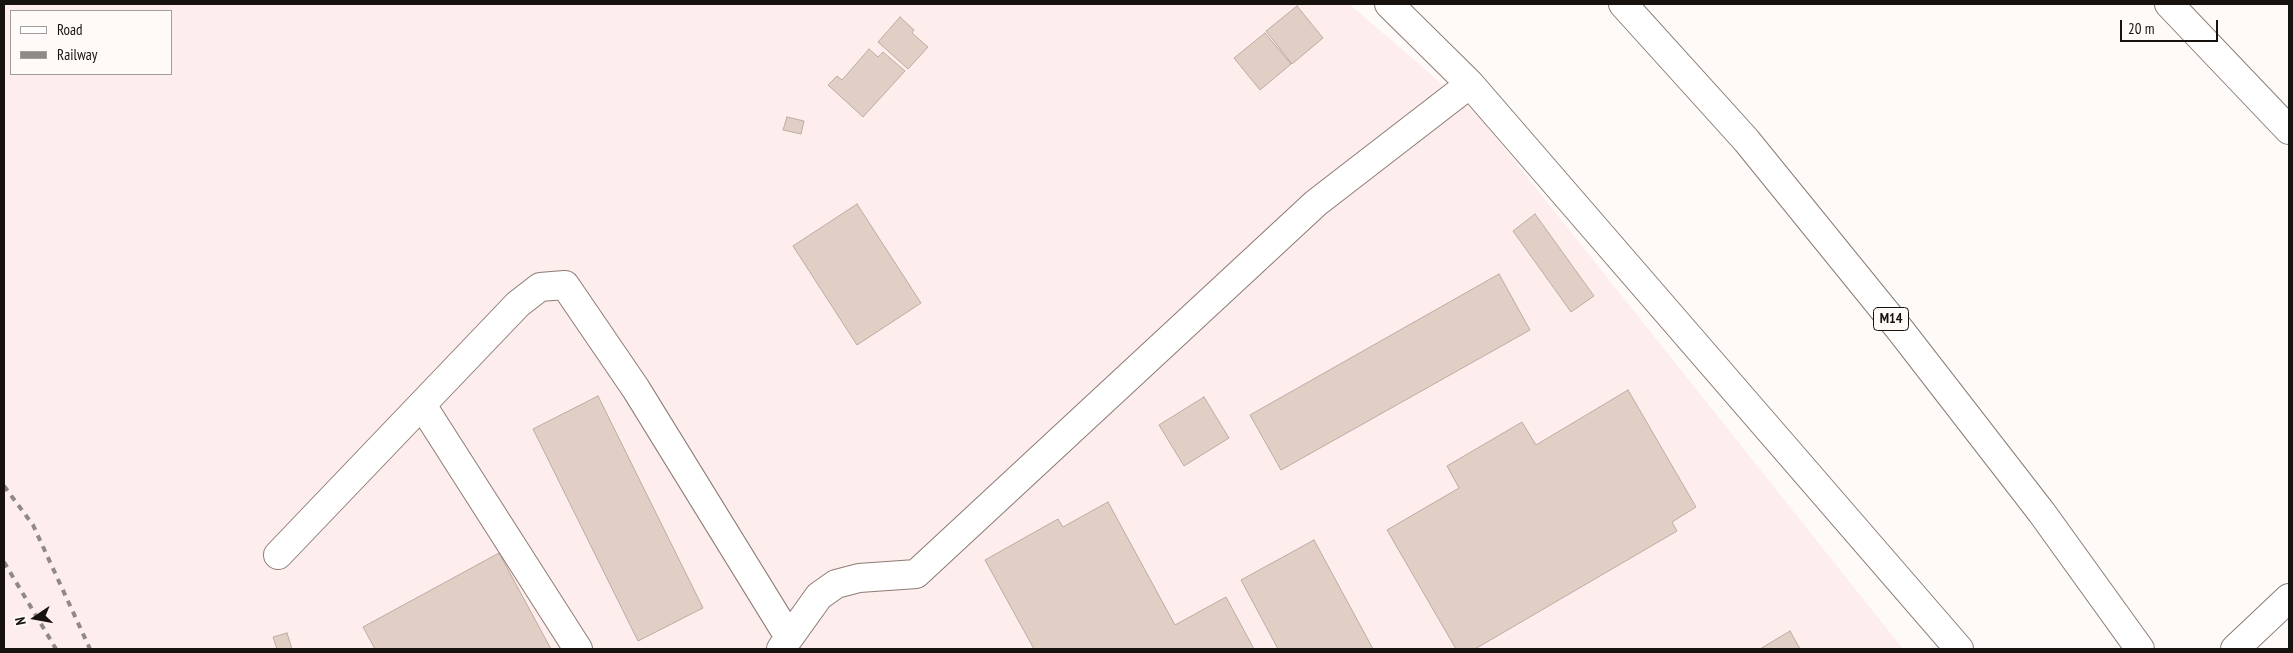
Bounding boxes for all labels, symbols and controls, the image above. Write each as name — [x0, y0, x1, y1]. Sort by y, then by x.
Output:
legend — [10, 10, 172, 75]
scale bar — [2123, 10, 2220, 42]
text: 20 m — [2128, 19, 2154, 38]
text: Road — [57, 20, 83, 39]
text: Railway — [57, 45, 97, 64]
road number: M14 — [1874, 308, 1908, 330]
north arrow — [10, 593, 60, 643]
text: N — [11, 616, 30, 627]

